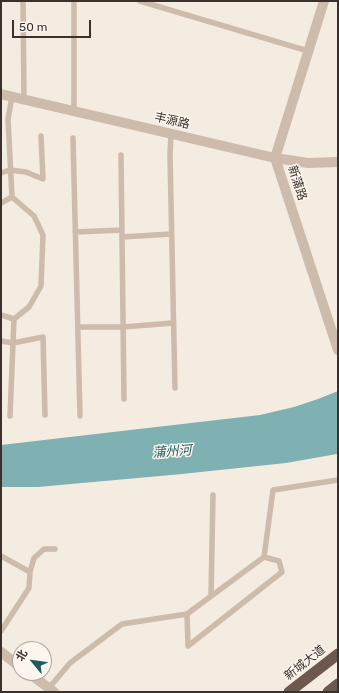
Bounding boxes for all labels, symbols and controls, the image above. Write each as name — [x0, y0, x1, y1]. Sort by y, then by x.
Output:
scale bar — [14, 12, 93, 38]
text: 50 m — [19, 20, 47, 34]
street label: 丰源路 — [153, 110, 191, 132]
street label: 新蒲路 — [285, 164, 309, 202]
water label: 蒲州河 — [152, 443, 192, 461]
north arrow — [12, 641, 52, 681]
street label: 新城大道 — [282, 643, 328, 683]
text: 北 — [14, 647, 30, 663]

